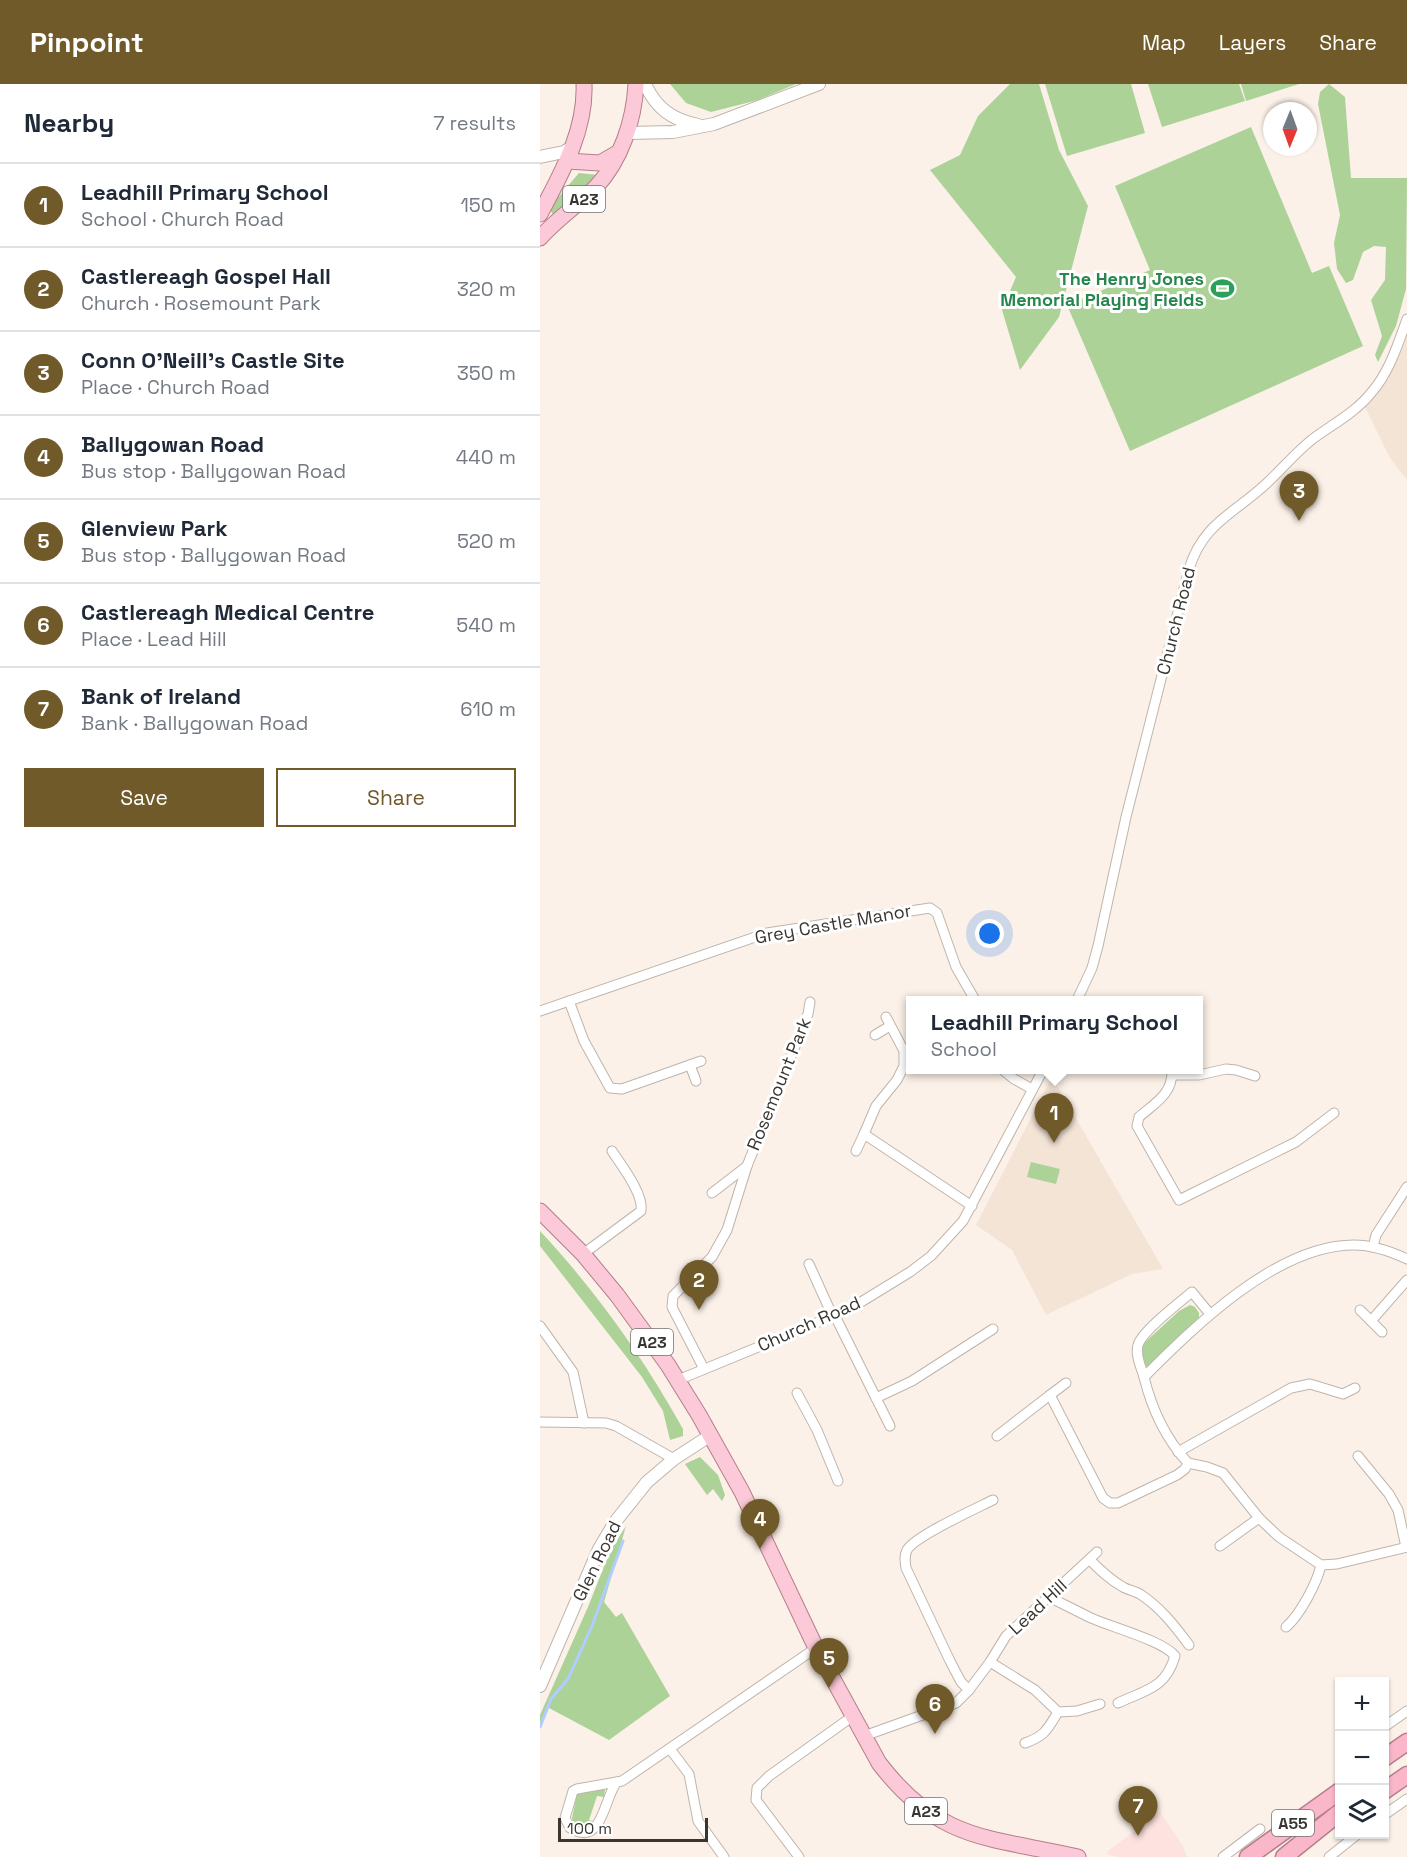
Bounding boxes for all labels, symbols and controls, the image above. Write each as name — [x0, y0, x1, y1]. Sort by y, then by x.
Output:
text: Pinpoint — [30, 24, 144, 60]
text: Map — [1142, 29, 1186, 56]
text: Layers — [1219, 29, 1286, 56]
text: Share — [1319, 29, 1377, 56]
north arrow — [1263, 102, 1317, 156]
text: Nearby — [24, 106, 114, 140]
text: 7 results — [433, 110, 516, 136]
text: Leadhill Primary School — [81, 178, 329, 206]
road number: A23 — [563, 186, 605, 212]
text: 1 — [39, 192, 48, 218]
text: 150 m — [461, 192, 516, 218]
text: School · Church Road — [81, 206, 284, 232]
text: Castlereagh Gospel Hall — [81, 262, 331, 290]
place label: The Henry Jones Memorial Playing Fields — [1000, 267, 1204, 311]
text: 2 — [38, 276, 49, 302]
text: 320 m — [457, 276, 516, 302]
sports icon: The Henry Jones Memorial Playing Fields — [1209, 276, 1235, 302]
text: Church · Rosemount Park — [81, 290, 321, 316]
text: Conn O'Neill's Castle Site — [81, 346, 345, 374]
text: 3 — [37, 360, 50, 386]
text: 350 m — [457, 360, 516, 386]
text: Place · Church Road — [81, 374, 270, 400]
text: Ballygowan Road — [81, 430, 264, 458]
text: 4 — [37, 444, 50, 470]
text: 440 m — [456, 444, 516, 470]
text: Bus stop · Ballygowan Road — [81, 458, 346, 484]
pin: 3 — [1280, 472, 1318, 521]
text: Glenview Park — [81, 514, 228, 542]
text: 5 — [38, 528, 50, 554]
text: 520 m — [457, 528, 516, 554]
text: Bus stop · Ballygowan Road — [81, 542, 346, 568]
street label: Church Road — [1151, 564, 1200, 677]
text: Castlereagh Medical Centre — [81, 598, 375, 626]
text: 6 — [37, 612, 50, 638]
text: 540 m — [456, 612, 516, 638]
text: Place · Lead Hill — [81, 626, 227, 652]
text: Bank of Ireland — [81, 682, 241, 710]
text: 7 — [38, 696, 49, 722]
text: 610 m — [460, 696, 516, 722]
text: Bank · Ballygowan Road — [81, 710, 308, 736]
button: Save — [24, 768, 264, 827]
button: Share — [276, 768, 516, 827]
street label: Grey Castle Manor — [753, 898, 913, 949]
your location — [975, 919, 1004, 948]
popup — [906, 996, 1203, 1074]
text: Leadhill Primary School — [931, 1008, 1178, 1036]
street label: Rosemount Park — [741, 1014, 816, 1154]
text: School — [931, 1036, 997, 1062]
pin: 1 — [1034, 1094, 1074, 1143]
pin: 2 — [680, 1260, 718, 1310]
street label: Church Road — [754, 1291, 864, 1357]
road number: A23 — [631, 1329, 673, 1355]
pin: 4 — [740, 1500, 780, 1549]
street label: Glen Road — [567, 1517, 626, 1605]
street label: Lead Hill — [1004, 1574, 1072, 1640]
pin: 5 — [810, 1638, 848, 1688]
map controls — [1335, 1677, 1389, 1839]
button: + — [1335, 1677, 1389, 1731]
pin: 6 — [916, 1684, 954, 1734]
button: − — [1335, 1731, 1389, 1785]
button: layers — [1335, 1785, 1389, 1839]
pin: 7 — [1118, 1786, 1158, 1836]
road number: A23 — [905, 1798, 947, 1824]
road number: A55 — [1272, 1810, 1314, 1836]
scale bar — [558, 1815, 708, 1842]
text: 100 m — [567, 1818, 612, 1839]

